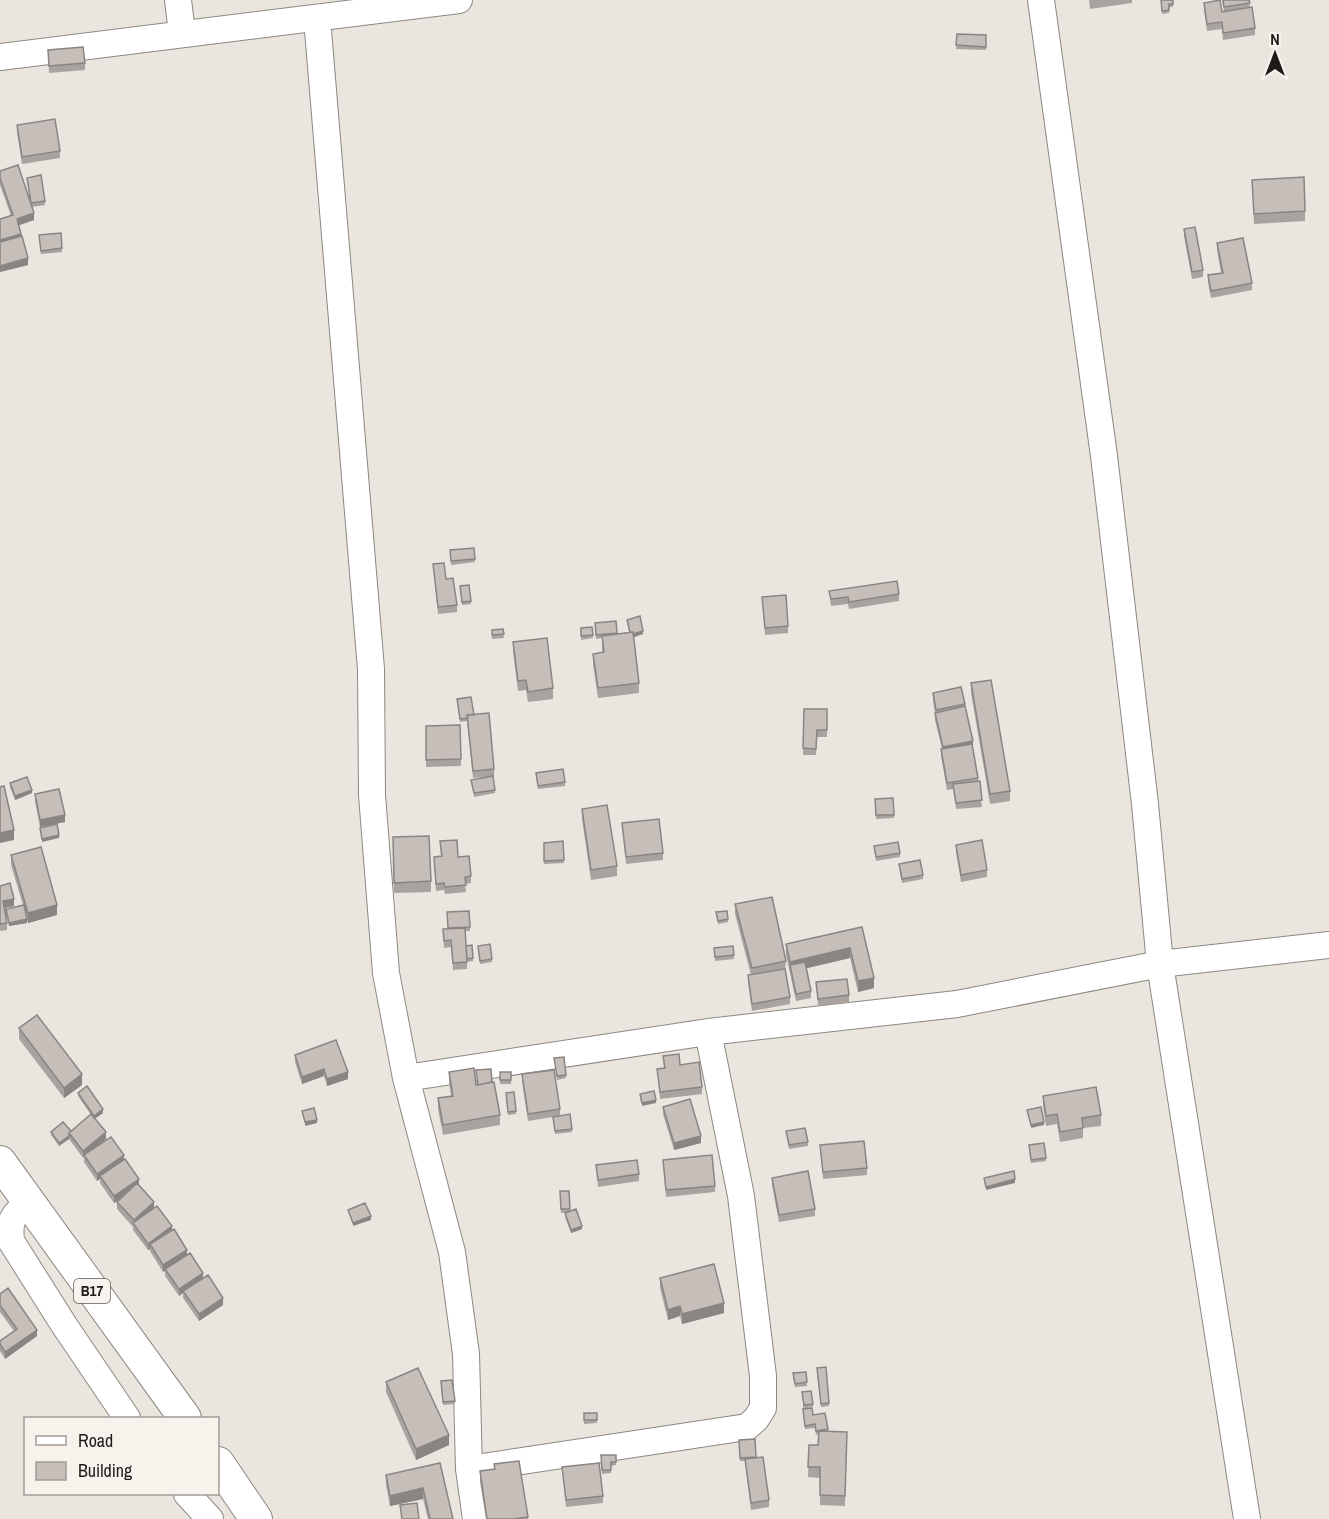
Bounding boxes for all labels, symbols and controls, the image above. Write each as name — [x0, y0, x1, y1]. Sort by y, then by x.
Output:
north arrow — [1245, 24, 1305, 84]
text: N — [1270, 28, 1280, 50]
road number: B17 — [74, 1279, 110, 1303]
legend — [24, 1417, 219, 1495]
text: Road — [78, 1428, 113, 1453]
text: Building — [78, 1458, 133, 1483]

